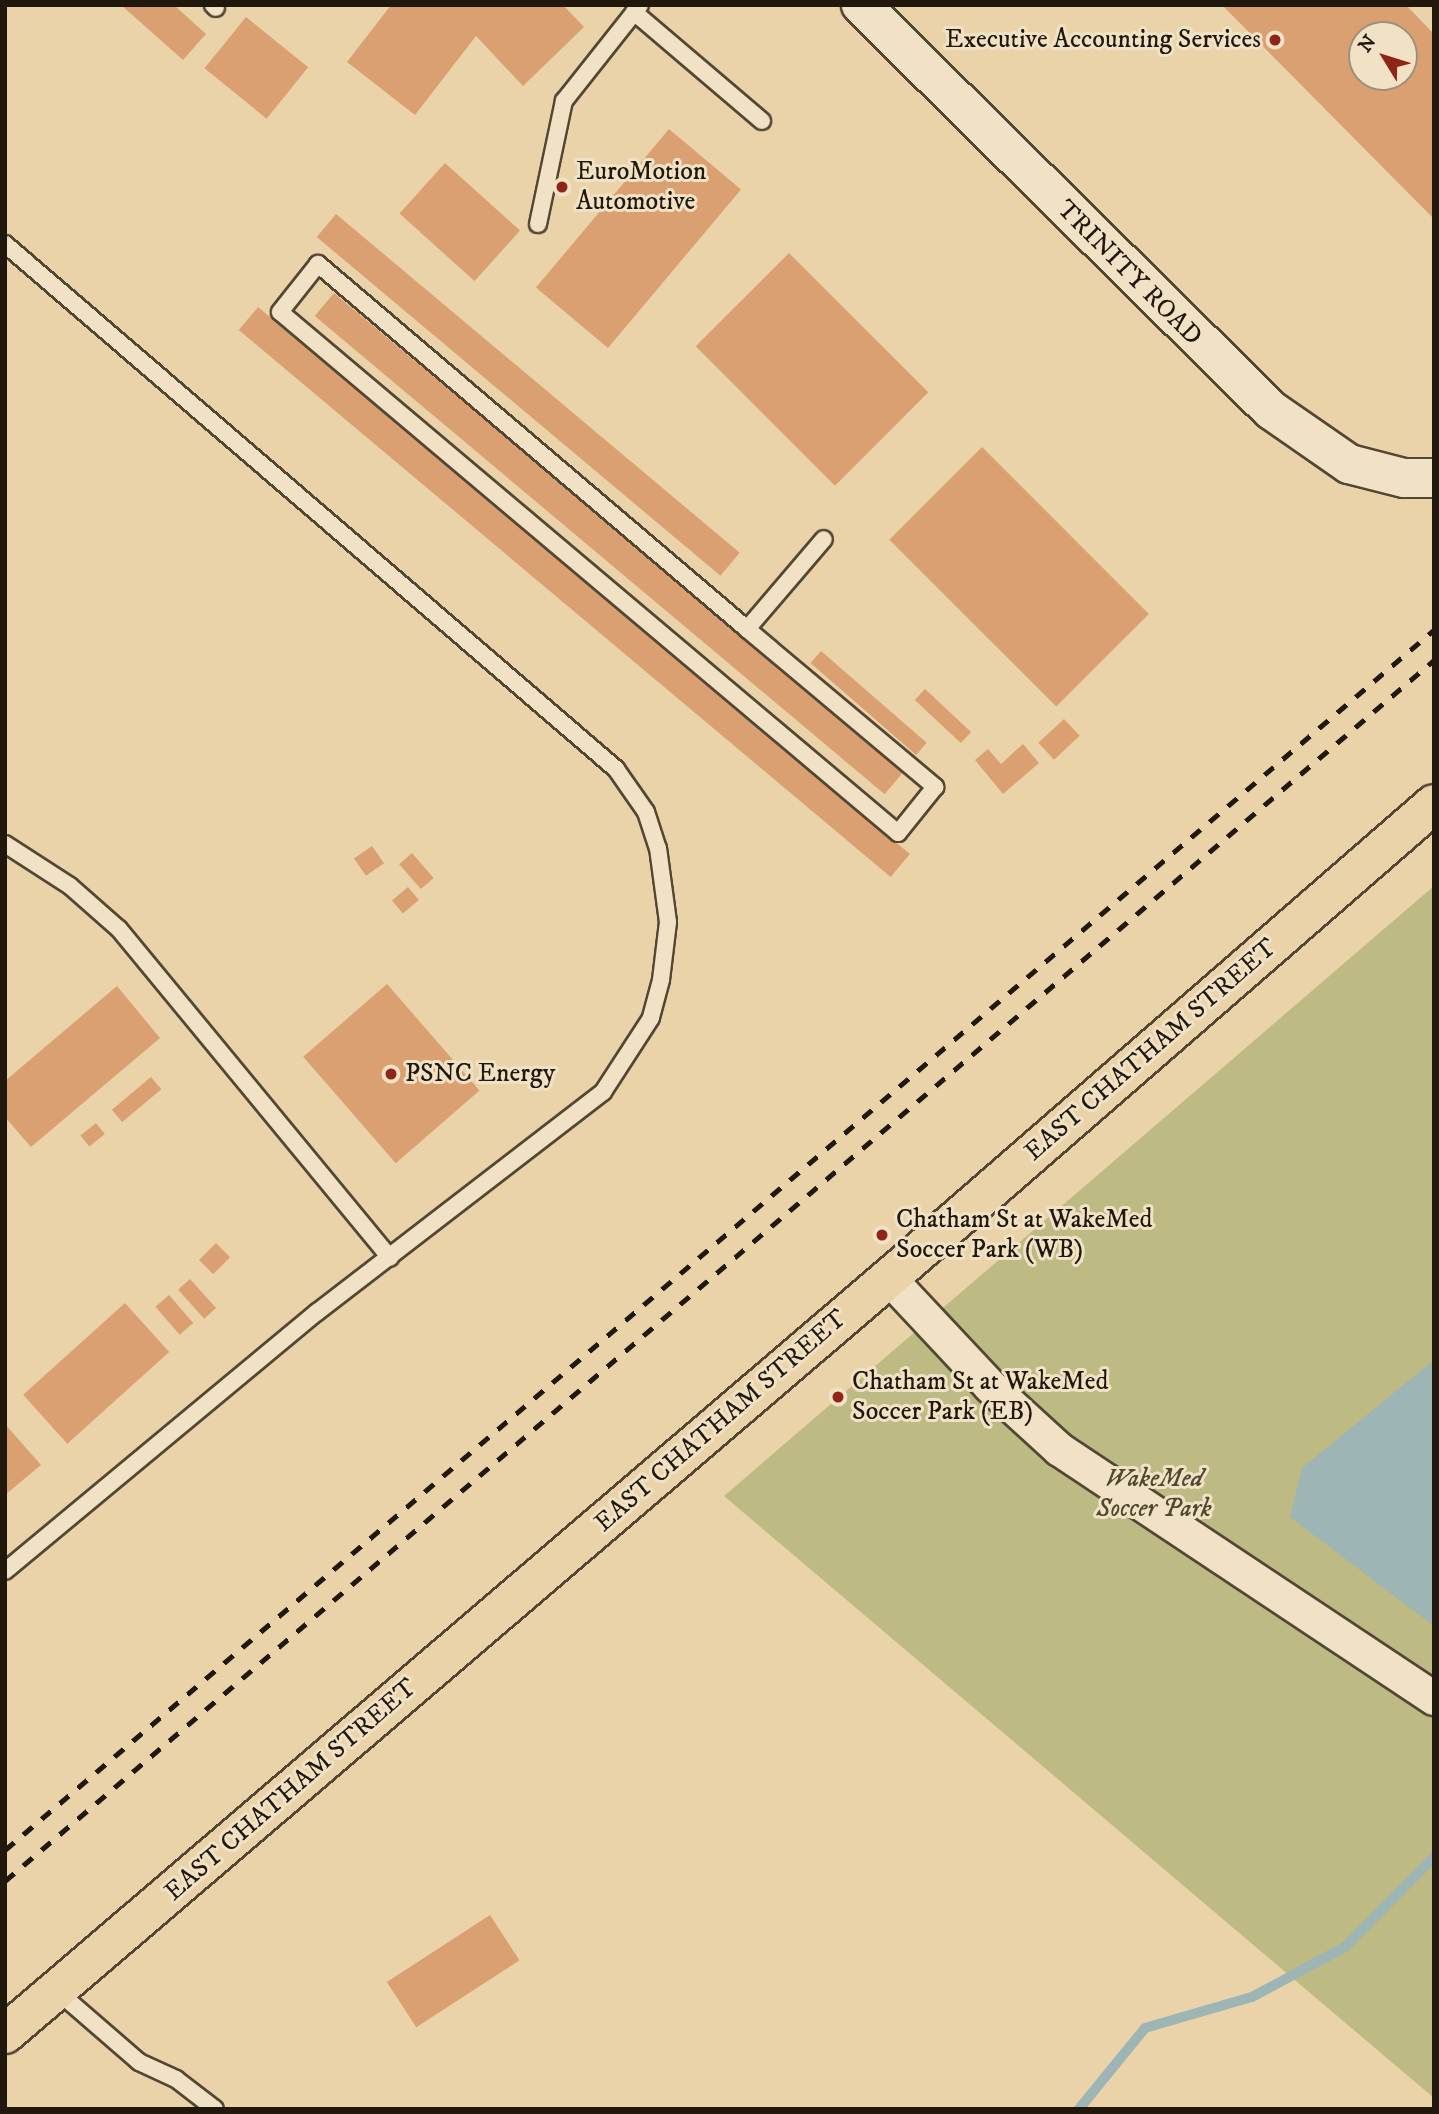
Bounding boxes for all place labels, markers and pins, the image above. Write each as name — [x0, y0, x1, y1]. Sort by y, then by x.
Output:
place label: Executive Accounting Services — [945, 24, 1261, 56]
marker: Executive Accounting Services — [1267, 32, 1283, 48]
place label: EuroMotion Automotive — [576, 156, 706, 218]
marker: EuroMotion Automotive — [554, 179, 570, 195]
place label: PSNC Energy — [405, 1058, 555, 1090]
marker: PSNC Energy — [383, 1066, 399, 1082]
place label: Chatham St at WakeMed Soccer Park (WB) — [896, 1204, 1152, 1266]
marker: Chatham St at WakeMed Soccer Park (WB) — [874, 1227, 890, 1243]
place label: Chatham St at WakeMed Soccer Park (EB) — [852, 1366, 1108, 1428]
marker: Chatham St at WakeMed Soccer Park (EB) — [830, 1389, 846, 1405]

